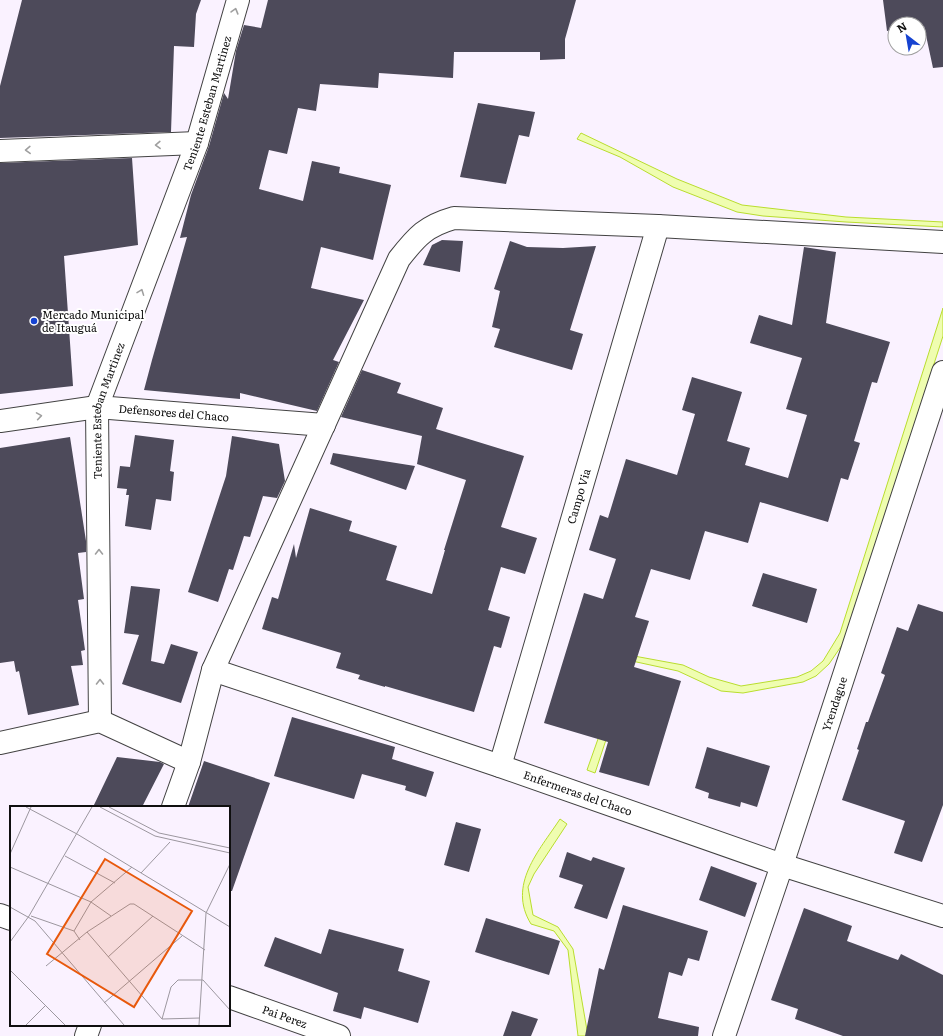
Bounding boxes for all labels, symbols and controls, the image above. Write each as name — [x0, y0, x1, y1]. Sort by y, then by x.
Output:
one-way arrow — [230, 8, 239, 15]
north arrow — [887, 16, 927, 56]
text: N — [893, 17, 909, 36]
street label: Teniente Esteban Martinez — [178, 33, 235, 173]
one-way arrow — [155, 140, 161, 149]
one-way arrow — [25, 145, 31, 154]
one-way arrow — [136, 288, 144, 295]
place label: Mercado Municipal de Itauguá — [42, 306, 144, 335]
marker: Mercado Municipal de Itauguá — [29, 316, 39, 326]
street label: Teniente Esteban Martinez — [88, 339, 128, 479]
street label: Defensores del Chaco — [118, 400, 230, 424]
one-way arrow — [35, 412, 42, 421]
street label: Campo Via — [562, 466, 594, 526]
one-way arrow — [95, 549, 103, 555]
street label: Yrendague — [817, 674, 850, 733]
one-way arrow — [96, 679, 104, 685]
street label: Enfermeras del Chaco — [521, 766, 635, 819]
inset map — [10, 806, 230, 1026]
street label: Pai Perez — [260, 1000, 310, 1031]

